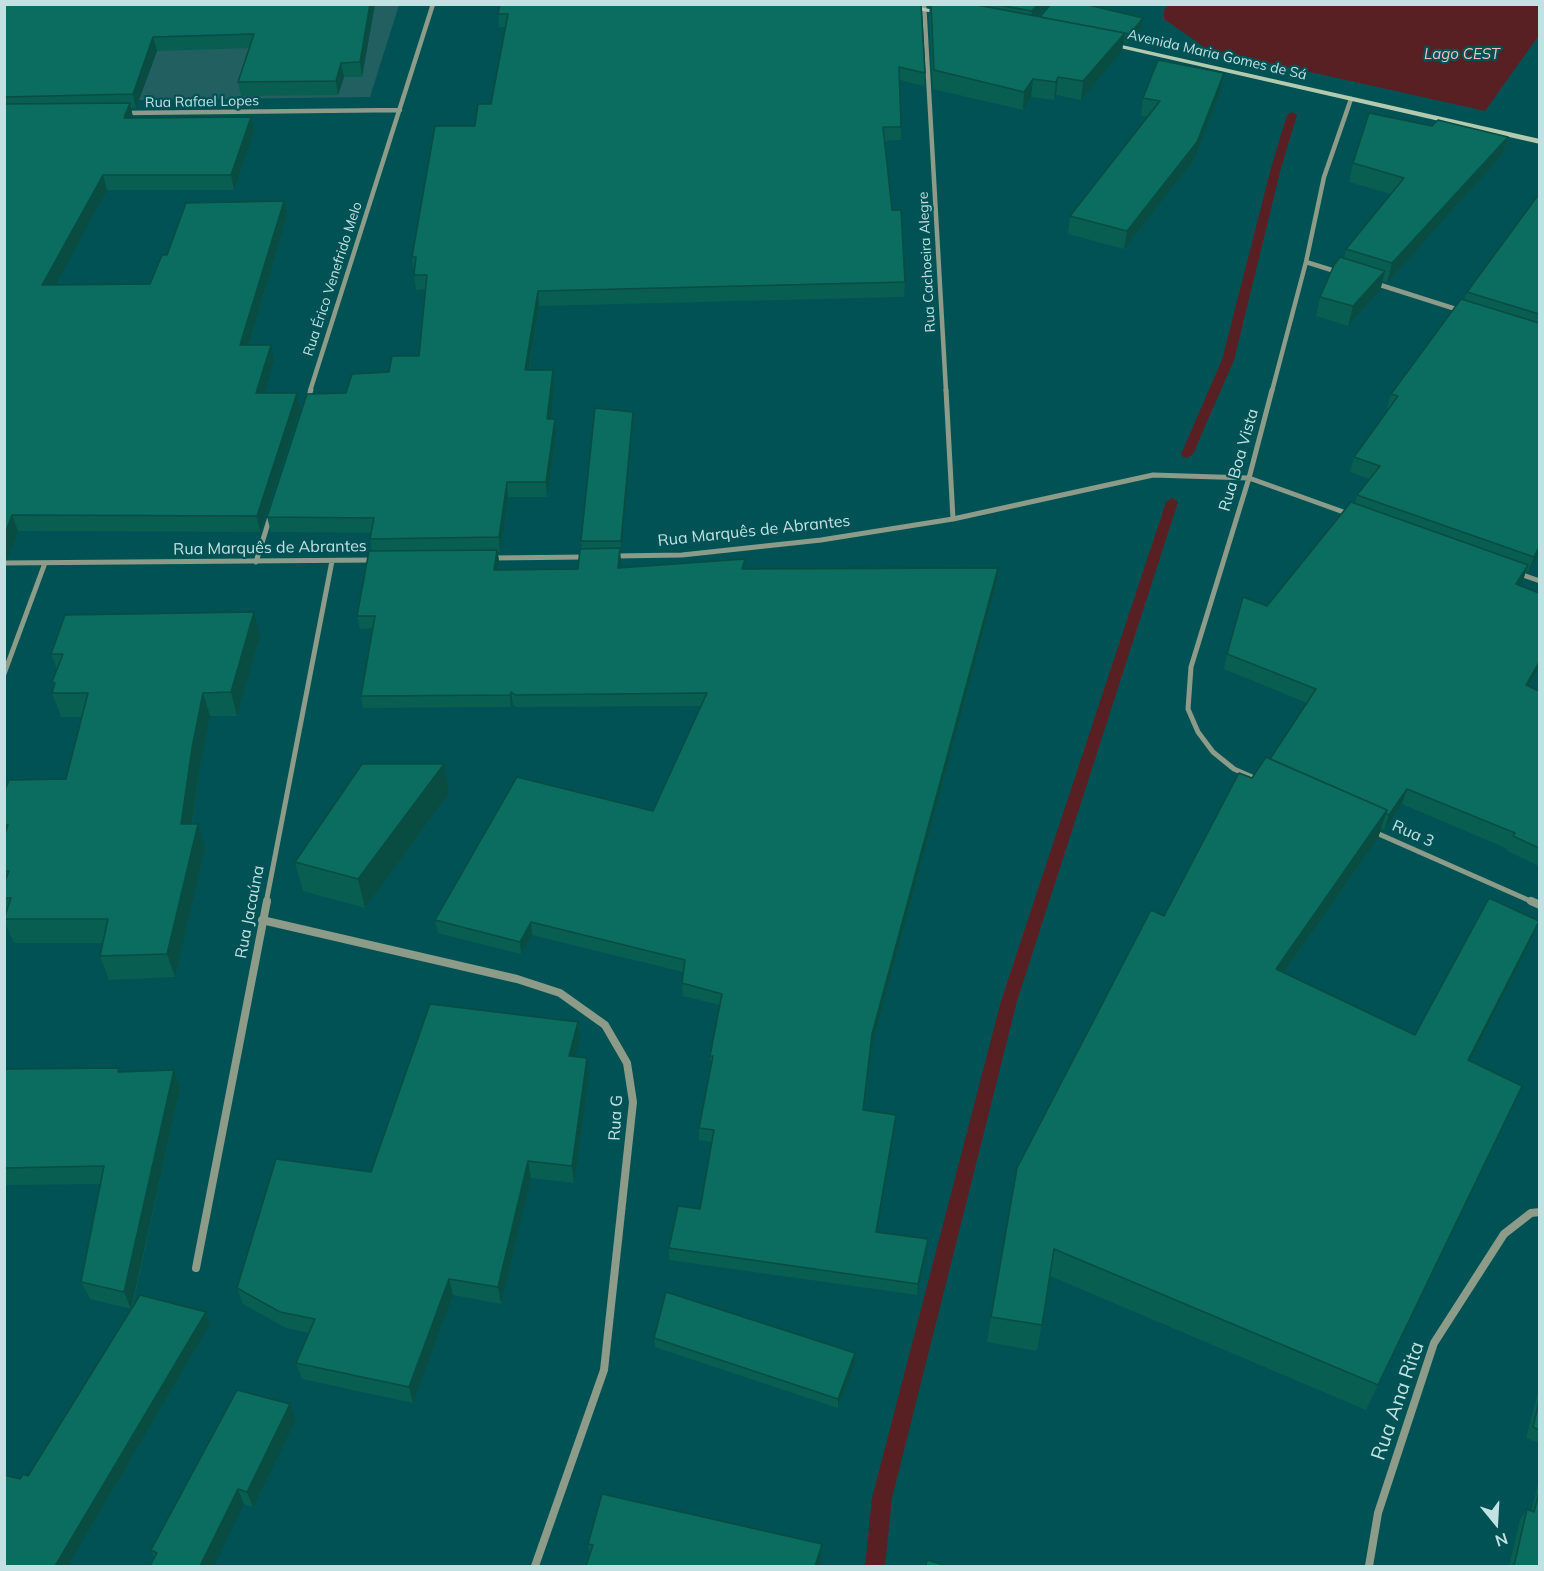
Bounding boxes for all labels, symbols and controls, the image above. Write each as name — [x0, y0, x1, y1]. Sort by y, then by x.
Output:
street label: Avenida Maria Gomes de Sá — [1126, 26, 1308, 84]
water label: Lago CEST — [1424, 45, 1500, 63]
street label: Rua Rafael Lopes — [145, 93, 259, 111]
street label: Rua Cachoeira Alegre — [915, 191, 939, 333]
street label: Rua Érico Venefrido Melo — [300, 200, 366, 358]
street label: Rua Boa Vista — [1215, 406, 1263, 514]
street label: Rua Marquês de Abrantes — [657, 511, 851, 551]
street label: Rua Marquês de Abrantes — [173, 537, 367, 559]
street label: Rua 3 — [1389, 816, 1437, 852]
street label: Rua Jacaúna — [232, 864, 268, 960]
street label: Rua G — [605, 1095, 627, 1141]
street label: Rua Ana Rita — [1366, 1339, 1430, 1463]
north arrow — [1466, 1493, 1526, 1553]
text: N — [1493, 1529, 1510, 1551]

